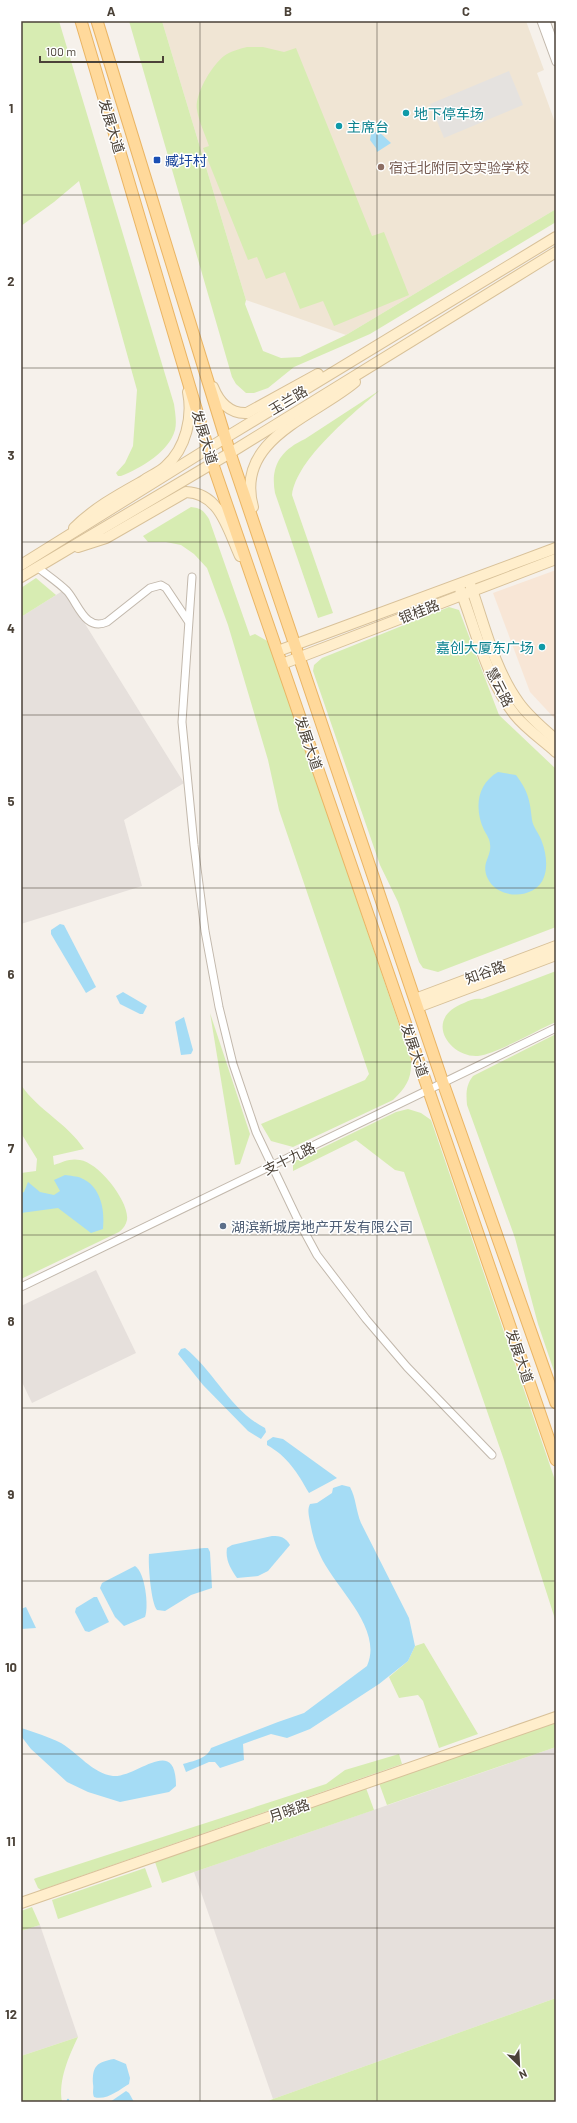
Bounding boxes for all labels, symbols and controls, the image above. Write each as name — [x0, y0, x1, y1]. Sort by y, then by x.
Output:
text: A — [107, 3, 116, 19]
text: B — [284, 3, 292, 19]
text: C — [462, 3, 470, 19]
scale bar — [40, 38, 163, 64]
text: 100 m — [46, 44, 76, 58]
street label: 发展大道 — [96, 97, 128, 155]
text: 1 — [9, 100, 13, 116]
place label: 地下停车场 — [414, 105, 484, 122]
marker: 地下停车场 — [401, 108, 411, 118]
place label: 主席台 — [347, 118, 389, 135]
marker: 主席台 — [334, 121, 344, 131]
place label: 臧圩村 — [165, 152, 207, 169]
marker: 臧圩村 — [152, 155, 162, 165]
place label: 宿迁北附同文实验学校 — [389, 159, 529, 176]
marker: 宿迁北附同文实验学校 — [376, 162, 386, 172]
text: 2 — [7, 273, 15, 289]
street label: 玉兰路 — [266, 382, 310, 418]
street label: 发展大道 — [189, 408, 221, 466]
text: 3 — [7, 447, 15, 463]
street label: 银桂路 — [396, 596, 442, 626]
text: 4 — [7, 620, 15, 636]
place label: 嘉创大厦东广场 — [436, 639, 534, 656]
marker: 嘉创大厦东广场 — [537, 642, 547, 652]
street label: 慧云路 — [483, 664, 517, 710]
street label: 发展大道 — [292, 714, 326, 772]
text: 5 — [7, 793, 15, 809]
street label: 知谷路 — [462, 957, 508, 987]
text: 6 — [8, 966, 15, 982]
street label: 发展大道 — [398, 1021, 432, 1079]
street label: 支十九路 — [260, 1138, 318, 1178]
text: 7 — [8, 1140, 15, 1156]
place label: 湖滨新城房地产开发有限公司 — [231, 1218, 413, 1235]
marker: 湖滨新城房地产开发有限公司 — [218, 1221, 228, 1231]
text: 8 — [7, 1313, 15, 1329]
street label: 发展大道 — [503, 1327, 537, 1385]
text: 9 — [8, 1486, 15, 1502]
text: 10 — [5, 1659, 17, 1675]
street label: 月晓路 — [266, 1795, 312, 1825]
text: 11 — [6, 1833, 16, 1849]
text: 12 — [5, 2006, 17, 2022]
north arrow — [499, 2045, 539, 2085]
text: N — [517, 2067, 529, 2082]

